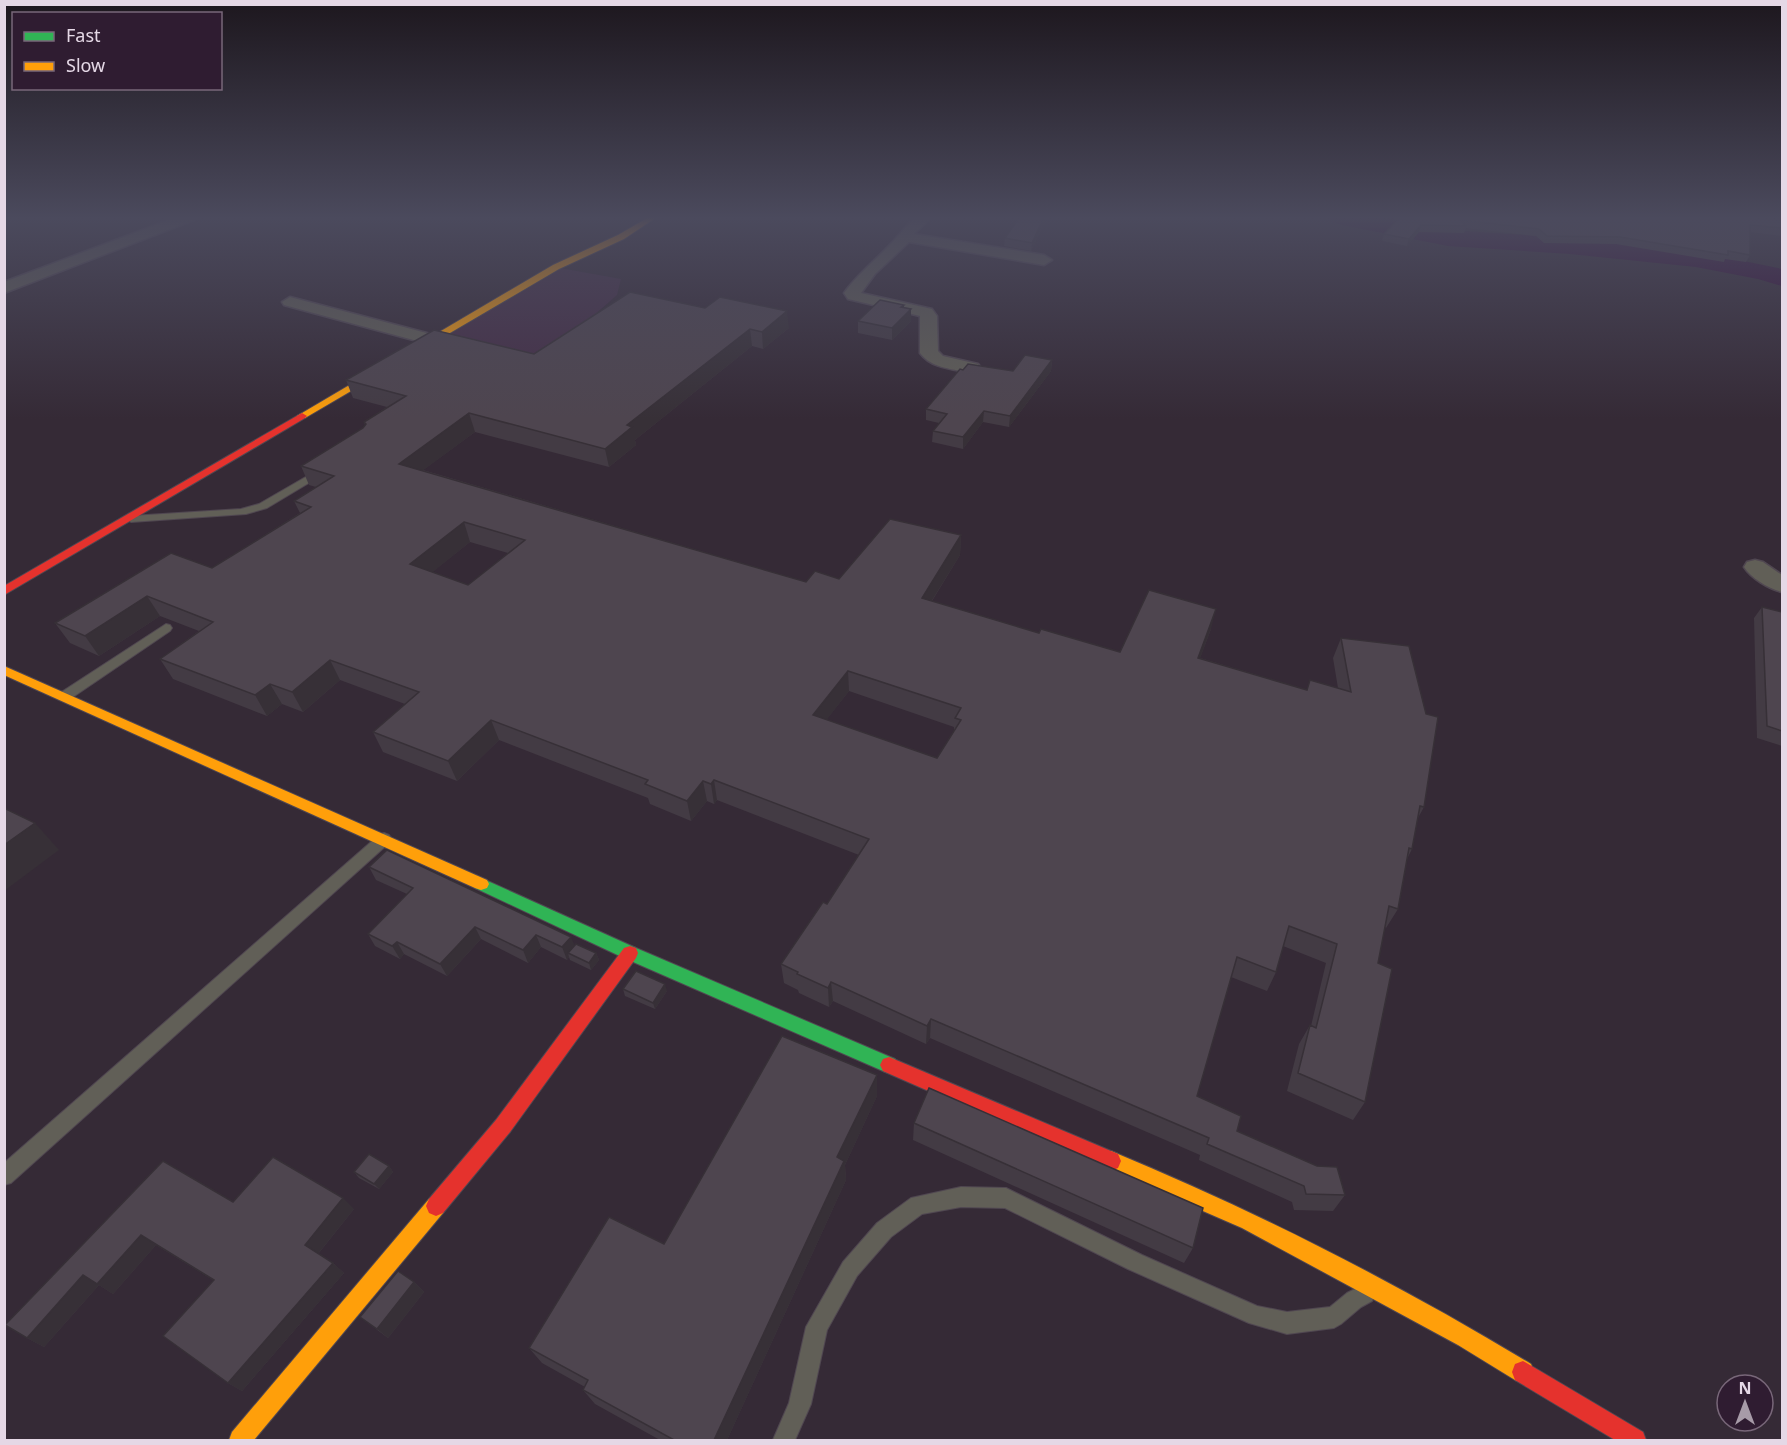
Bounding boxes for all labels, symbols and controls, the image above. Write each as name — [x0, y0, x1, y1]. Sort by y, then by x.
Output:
legend — [12, 12, 222, 90]
text: Fast — [66, 23, 101, 47]
text: Slow — [66, 53, 105, 77]
north arrow — [1715, 1373, 1775, 1433]
text: N — [1738, 1377, 1752, 1399]

